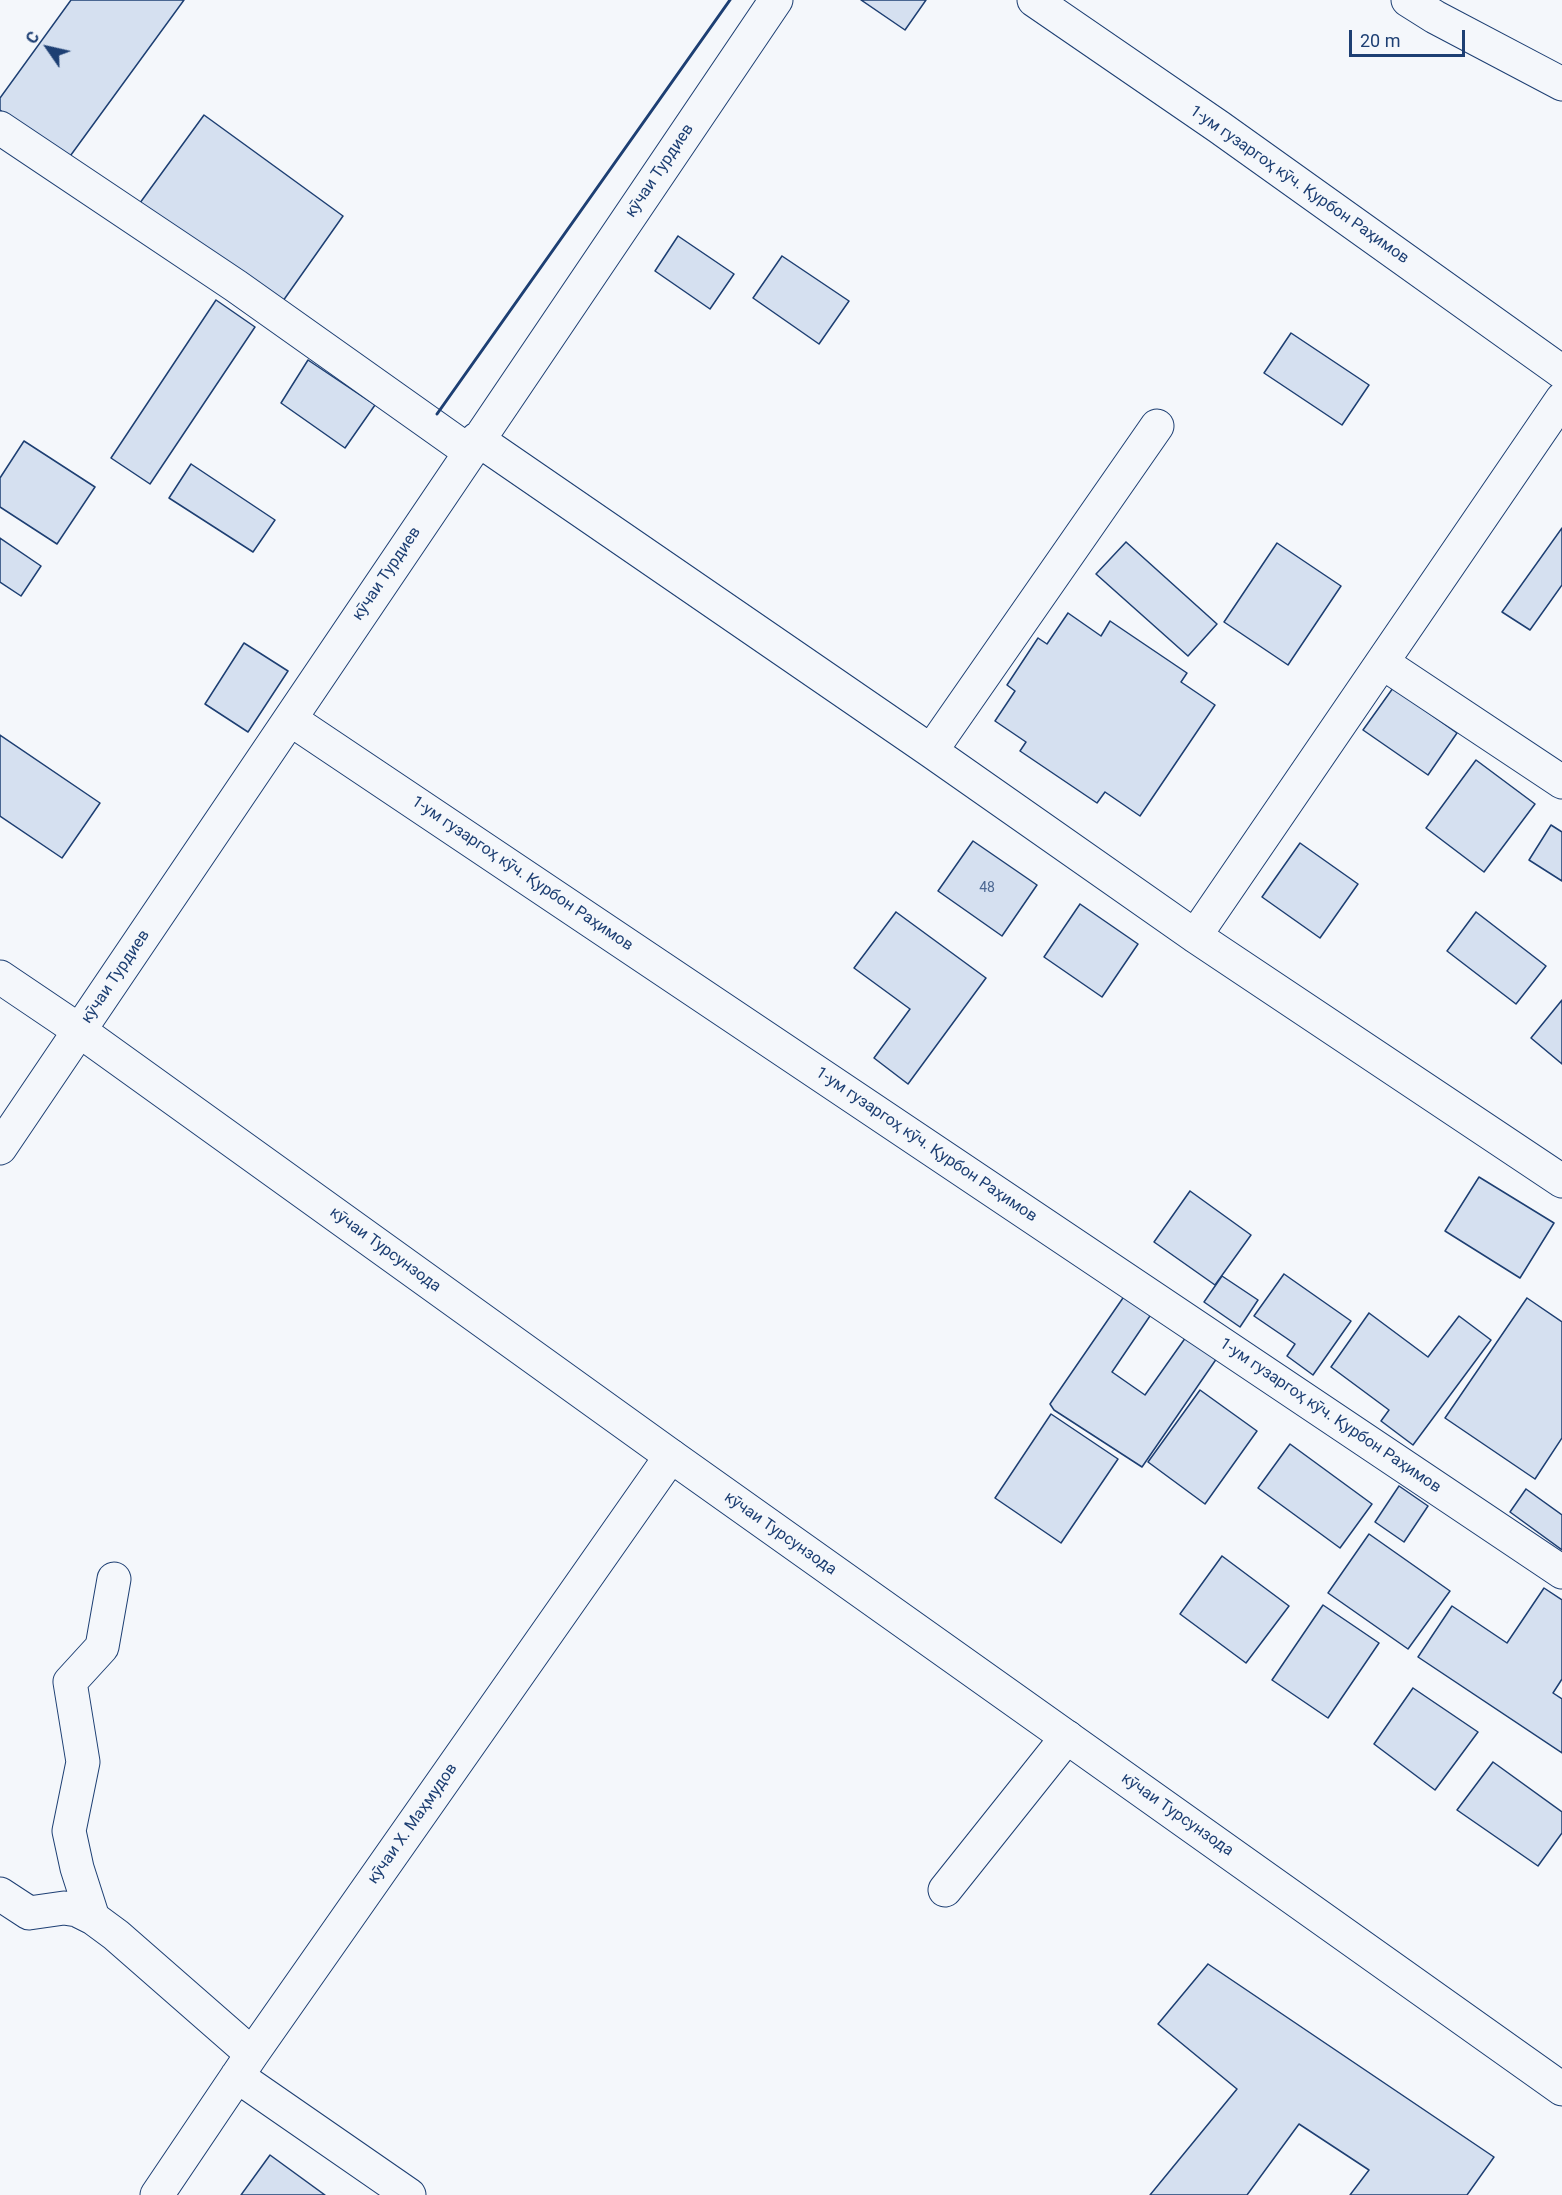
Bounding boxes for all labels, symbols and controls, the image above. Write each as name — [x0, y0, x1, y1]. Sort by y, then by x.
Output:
north arrow — [18, 18, 78, 78]
scale bar — [1352, 18, 1468, 56]
text: С — [22, 28, 43, 47]
text: 20 m — [1360, 30, 1400, 51]
street label: 1-ум гузаргоҳ кӯч. Қурбон Раҳимов — [1186, 102, 1412, 268]
street label: кӯчаи Турдиев — [622, 121, 698, 221]
street label: кӯчаи Турдиев — [349, 524, 425, 624]
street label: 1-ум гузаргоҳ кӯч. Қурбон Раҳимов — [408, 793, 636, 955]
house number: 48 — [979, 880, 995, 896]
street label: кӯчаи Турдиев — [78, 927, 154, 1027]
street label: 1-ум гузаргоҳ кӯч. Қурбон Раҳимов — [812, 1064, 1040, 1226]
street label: кӯчаи Турсунзода — [326, 1203, 444, 1297]
street label: 1-ум гузаргоҳ кӯч. Қурбон Раҳимов — [1216, 1335, 1444, 1497]
street label: кӯчаи Турсунзода — [720, 1488, 840, 1580]
street label: кӯчаи Х. Маҳмудов — [364, 1760, 462, 1888]
street label: кӯчаи Турсунзода — [1117, 1769, 1237, 1861]

